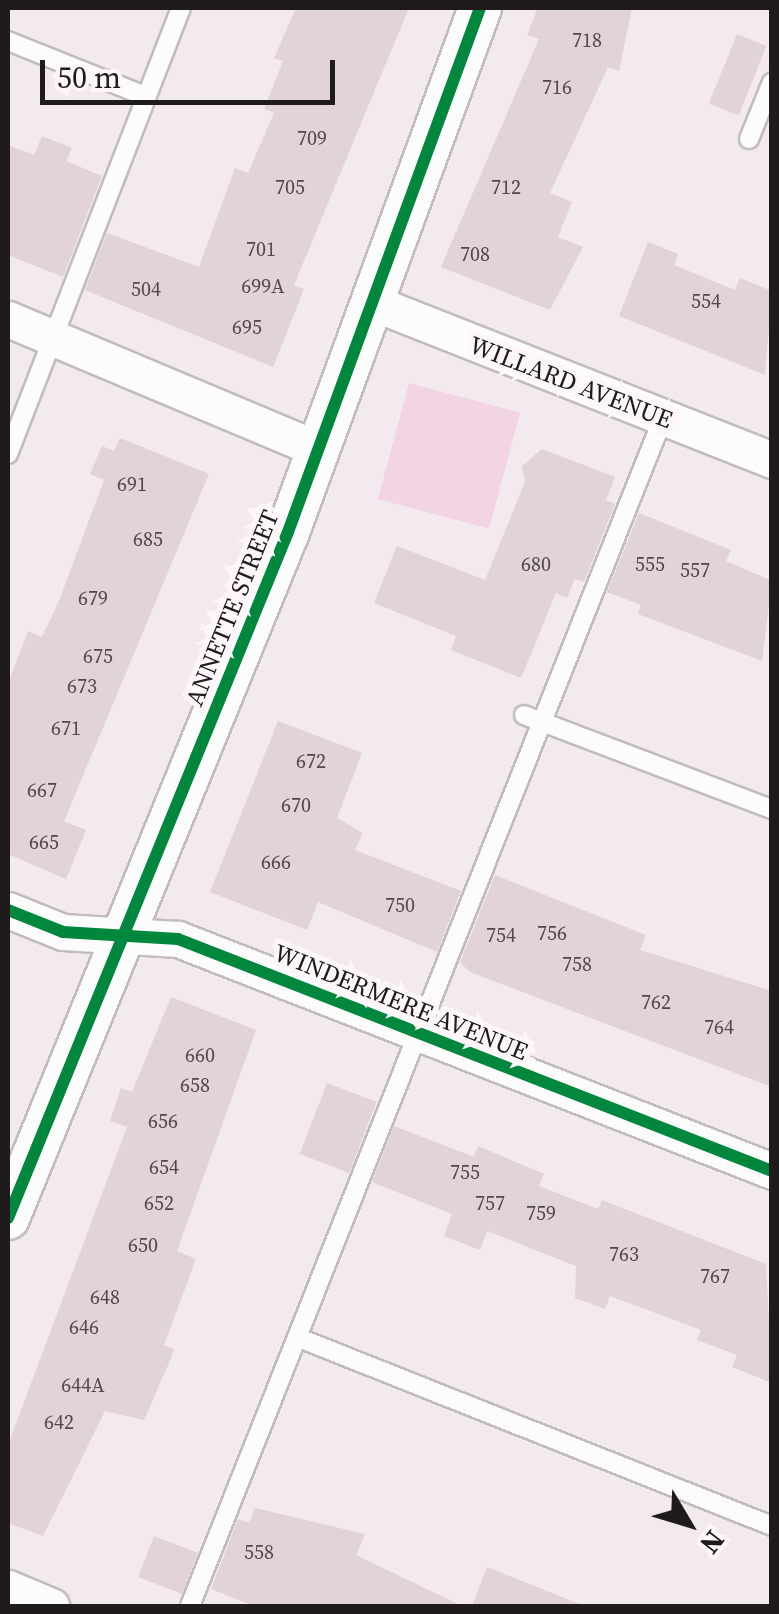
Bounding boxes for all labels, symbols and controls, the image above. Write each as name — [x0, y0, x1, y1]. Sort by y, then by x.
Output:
house number: 718 — [572, 28, 602, 52]
scale bar — [45, 40, 340, 102]
text: 50 m — [57, 57, 121, 98]
house number: 716 — [542, 75, 572, 99]
house number: 709 — [297, 126, 327, 150]
house number: 705 — [275, 175, 305, 199]
house number: 712 — [491, 175, 521, 199]
house number: 701 — [246, 237, 276, 261]
house number: 708 — [460, 242, 490, 266]
house number: 699A — [241, 274, 285, 298]
house number: 504 — [131, 277, 161, 301]
house number: 554 — [691, 289, 721, 313]
house number: 695 — [232, 315, 262, 339]
street label: WILLARD AVENUE — [465, 329, 677, 435]
house number: 691 — [117, 472, 147, 496]
street label: ANNETTE STREET — [179, 506, 285, 710]
house number: 685 — [133, 527, 163, 551]
house number: 680 — [521, 552, 551, 576]
house number: 555 — [635, 552, 665, 576]
house number: 557 — [680, 558, 710, 582]
house number: 679 — [78, 586, 108, 610]
house number: 675 — [83, 644, 113, 668]
house number: 673 — [67, 674, 97, 698]
house number: 671 — [51, 716, 81, 740]
house number: 672 — [296, 749, 326, 773]
house number: 667 — [27, 778, 57, 802]
house number: 670 — [281, 793, 311, 817]
house number: 665 — [29, 830, 59, 854]
house number: 666 — [261, 850, 291, 874]
house number: 750 — [385, 893, 415, 917]
house number: 756 — [537, 921, 567, 945]
house number: 754 — [486, 923, 516, 947]
street label: WINDERMERE AVENUE — [270, 937, 532, 1067]
house number: 758 — [562, 952, 592, 976]
house number: 762 — [641, 990, 671, 1014]
house number: 764 — [704, 1015, 734, 1039]
house number: 660 — [185, 1043, 215, 1067]
house number: 658 — [180, 1073, 210, 1097]
house number: 656 — [148, 1109, 178, 1133]
house number: 654 — [149, 1155, 179, 1179]
house number: 755 — [450, 1160, 480, 1184]
house number: 652 — [144, 1191, 174, 1215]
house number: 757 — [475, 1191, 505, 1215]
house number: 759 — [526, 1201, 556, 1225]
house number: 650 — [128, 1233, 158, 1257]
house number: 763 — [609, 1242, 639, 1266]
house number: 767 — [700, 1264, 730, 1288]
house number: 648 — [90, 1285, 120, 1309]
house number: 646 — [69, 1315, 99, 1339]
house number: 644A — [61, 1373, 105, 1397]
house number: 642 — [44, 1410, 74, 1434]
north arrow — [639, 1474, 739, 1574]
text: N — [691, 1523, 734, 1562]
house number: 558 — [244, 1540, 274, 1564]

